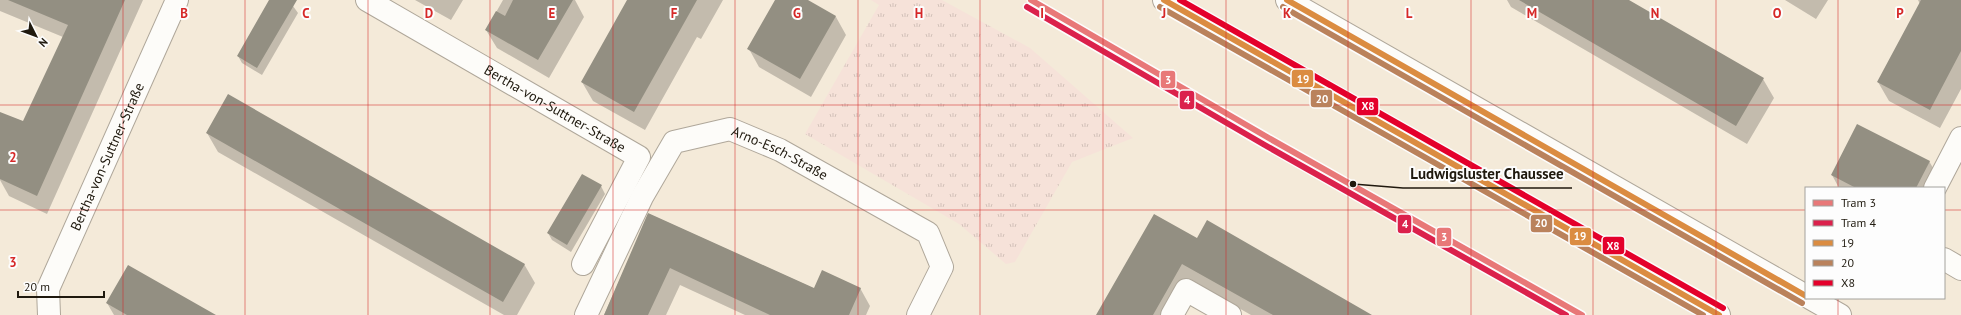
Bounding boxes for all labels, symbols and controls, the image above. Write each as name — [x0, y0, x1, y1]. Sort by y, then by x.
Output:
text: B — [180, 5, 188, 22]
text: C — [302, 5, 310, 22]
text: D — [425, 5, 433, 22]
text: E — [549, 5, 556, 22]
text: F — [671, 5, 678, 22]
text: G — [793, 5, 801, 22]
text: H — [915, 5, 923, 22]
text: I — [1040, 5, 1044, 22]
text: J — [1161, 5, 1166, 22]
text: K — [1283, 5, 1291, 22]
text: L — [1406, 5, 1413, 22]
text: M — [1527, 5, 1537, 22]
text: N — [1651, 5, 1659, 22]
text: O — [1773, 5, 1782, 22]
text: P — [1896, 5, 1904, 22]
north arrow — [16, 16, 56, 56]
text: N — [36, 35, 51, 50]
street label: Bertha-von-Suttner-Straße — [481, 61, 629, 156]
line badge: 19 — [1291, 69, 1314, 88]
line badge: 3 — [1160, 70, 1176, 89]
text: 19 — [1297, 72, 1309, 86]
text: 3 — [1165, 73, 1171, 87]
street label: Bertha-von-Suttner-Straße — [66, 80, 148, 233]
line badge: 20 — [1310, 89, 1333, 108]
line badge: 4 — [1179, 90, 1195, 110]
text: 20 — [1316, 92, 1328, 106]
text: 4 — [1184, 93, 1191, 107]
line badge: X8 — [1356, 97, 1379, 116]
text: X8 — [1361, 99, 1375, 113]
street label: Arno-Esch-Straße — [729, 122, 831, 184]
text: 2 — [9, 149, 17, 166]
callout: Ludwigsluster Chaussee — [1403, 161, 1572, 188]
text: Ludwigsluster Chaussee — [1410, 164, 1564, 183]
legend — [1805, 187, 1945, 299]
text: Tram 3 — [1841, 195, 1876, 210]
line badge: 4 — [1397, 214, 1412, 234]
line badge: 20 — [1530, 214, 1553, 233]
text: Tram 4 — [1841, 215, 1876, 230]
text: 20 — [1535, 216, 1547, 230]
text: 4 — [1402, 217, 1409, 231]
line badge: 3 — [1436, 227, 1452, 247]
line badge: 19 — [1569, 227, 1592, 246]
text: 19 — [1574, 229, 1586, 243]
text: 3 — [1441, 230, 1447, 244]
text: 19 — [1841, 235, 1854, 250]
line badge: X8 — [1602, 236, 1625, 255]
text: X8 — [1606, 239, 1620, 253]
text: 3 — [9, 254, 17, 271]
text: 20 — [1841, 255, 1855, 270]
scale bar — [18, 273, 104, 299]
text: X8 — [1841, 275, 1855, 290]
text: 20 m — [24, 279, 50, 294]

